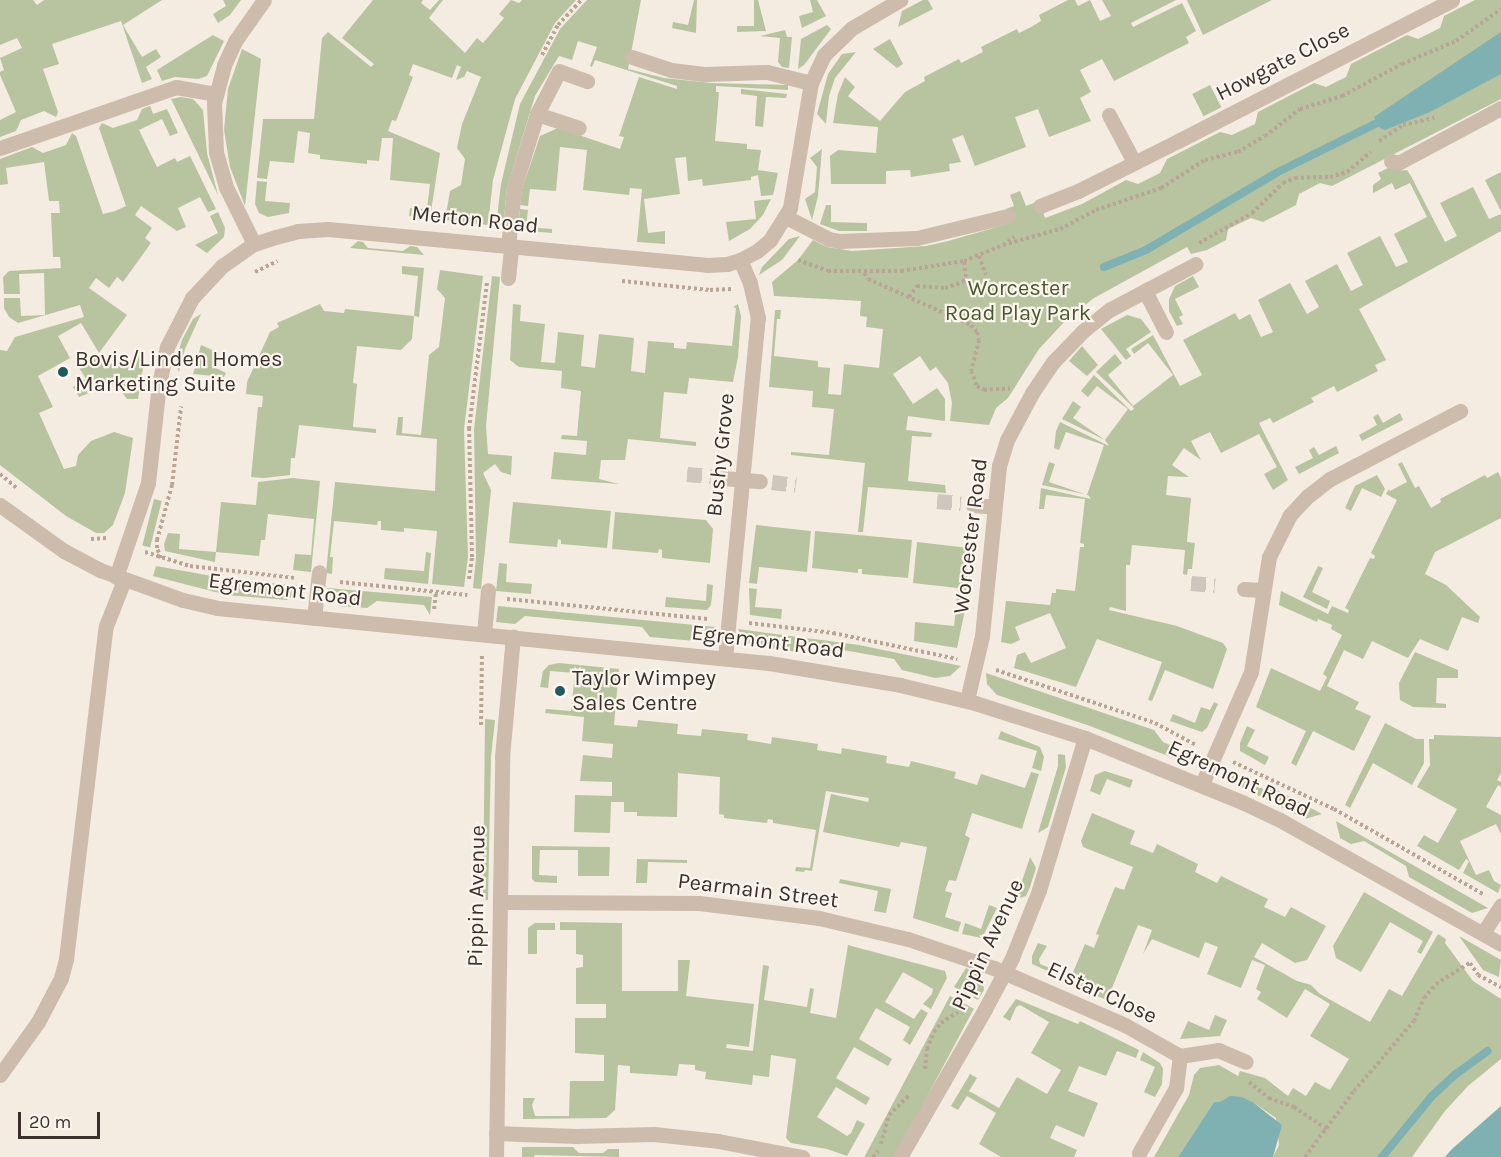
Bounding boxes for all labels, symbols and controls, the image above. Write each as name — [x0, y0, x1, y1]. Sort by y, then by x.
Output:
street label: Howgate Close — [1212, 17, 1354, 107]
street label: Merton Road — [410, 200, 540, 240]
park label: Worcester Road Play Park — [945, 275, 1091, 326]
place label: Bovis/Linden Homes Marketing Suite — [75, 346, 282, 398]
marker: Bovis/Linden Homes Marketing Suite — [56, 365, 70, 379]
street label: Bushy Grove — [701, 392, 741, 518]
street label: Worcester Road — [948, 457, 994, 615]
street label: Egremont Road — [207, 568, 363, 612]
street label: Egremont Road — [690, 620, 846, 664]
place label: Taylor Wimpey Sales Centre — [572, 665, 716, 716]
marker: Taylor Wimpey Sales Centre — [553, 684, 567, 698]
street label: Egremont Road — [1164, 734, 1314, 824]
street label: Pippin Avenue — [463, 825, 491, 967]
street label: Pearmain Street — [676, 868, 840, 914]
street label: Pippin Avenue — [946, 875, 1030, 1015]
street label: Elstar Close — [1043, 956, 1161, 1030]
scale bar — [21, 1100, 104, 1138]
text: 20 m — [29, 1111, 71, 1133]

